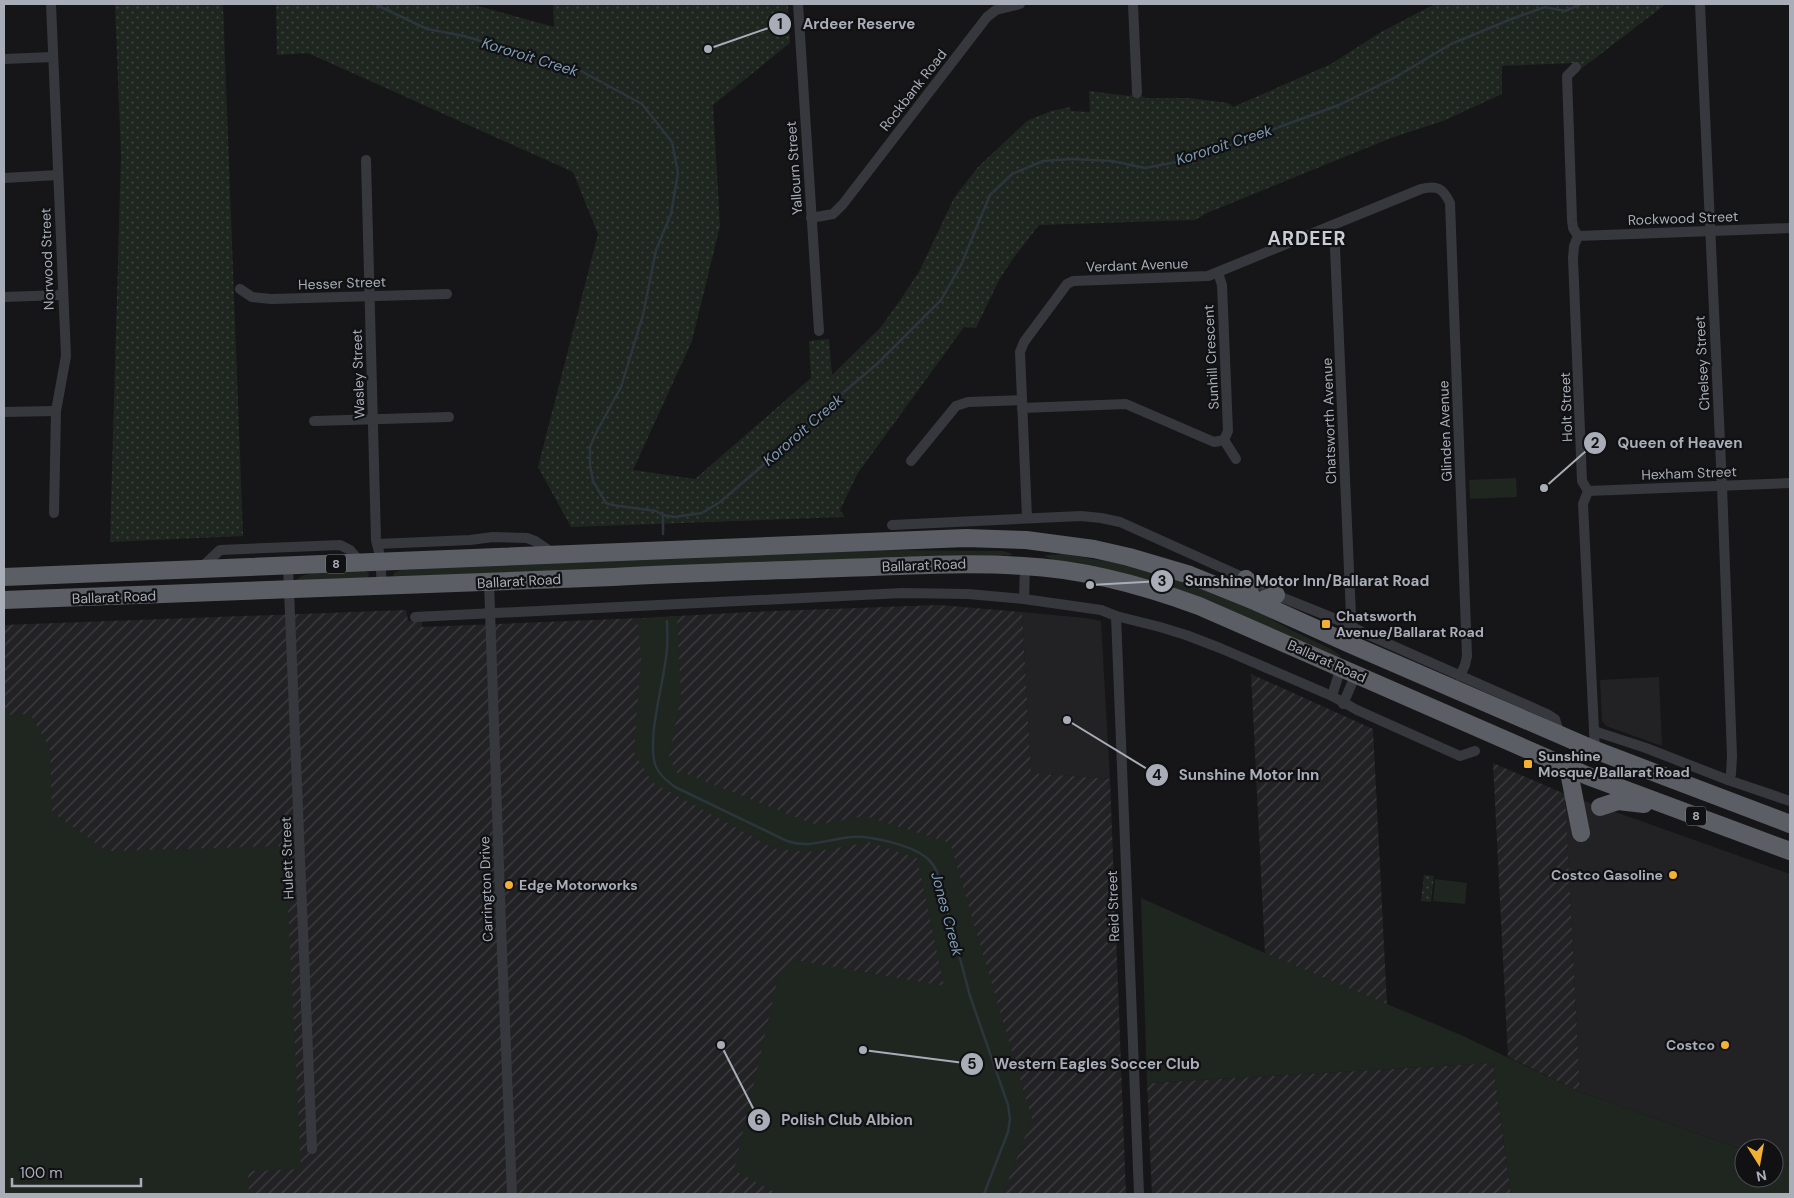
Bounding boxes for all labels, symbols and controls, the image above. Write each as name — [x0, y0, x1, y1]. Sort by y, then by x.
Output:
callout: Ardeer Reserve — [768, 9, 925, 39]
text: 1 — [777, 14, 783, 34]
text: Ardeer Reserve — [803, 14, 915, 34]
water label: Kororoit Creek — [479, 33, 581, 81]
street label: Rockbank Road — [875, 45, 951, 135]
water label: Kororoit Creek — [1173, 120, 1275, 170]
street label: Yallourn Street — [782, 121, 806, 215]
street label: Rockwood Street — [1627, 207, 1739, 229]
street label: Norwood Street — [36, 208, 58, 310]
district label: ARDEER — [1267, 226, 1347, 251]
street label: Verdant Avenue — [1085, 254, 1189, 276]
street label: Hesser Street — [298, 272, 386, 294]
street label: Sunhill Crescent — [1199, 304, 1223, 410]
street label: Chelsey Street — [1691, 315, 1713, 411]
street label: Wasley Street — [347, 329, 369, 419]
street label: Chatsworth Avenue — [1318, 357, 1340, 485]
street label: Holt Street — [1556, 372, 1576, 442]
street label: Glinden Avenue — [1434, 380, 1456, 482]
water label: Kororoit Creek — [759, 389, 847, 470]
callout: Queen of Heaven — [1582, 428, 1752, 458]
text: 2 — [1591, 433, 1600, 453]
text: Queen of Heaven — [1618, 433, 1742, 453]
street label: Hexham Street — [1641, 462, 1737, 484]
road number: 8 — [326, 554, 346, 574]
street label: Ballarat Road — [882, 555, 966, 575]
callout: Sunshine Motor Inn/Ballarat Road — [1150, 566, 1439, 596]
street label: Ballarat Road — [476, 570, 562, 592]
text: 3 — [1157, 571, 1167, 591]
text: Sunshine Motor Inn/Ballarat Road — [1185, 571, 1429, 591]
street label: Ballarat Road — [72, 587, 156, 607]
place label: Chatsworth Avenue/Ballarat Road — [1336, 607, 1484, 641]
marker: Chatsworth Avenue/Ballarat Road — [1320, 618, 1332, 630]
street label: Ballarat Road — [1285, 636, 1369, 686]
place label: Sunshine Mosque/Ballarat Road — [1538, 747, 1690, 781]
marker: Sunshine Mosque/Ballarat Road — [1522, 758, 1534, 770]
callout: Sunshine Motor Inn — [1144, 760, 1330, 790]
text: 4 — [1152, 765, 1162, 785]
text: Sunshine Motor Inn — [1179, 765, 1319, 785]
road number: 8 — [1686, 806, 1706, 826]
street label: Hulett Street — [277, 816, 297, 900]
street label: Carrington Drive — [475, 836, 497, 942]
place label: Costco Gasoline — [1551, 866, 1663, 884]
marker: Costco Gasoline — [1667, 869, 1679, 881]
water label: Jones Creek — [926, 870, 968, 959]
street label: Reid Street — [1103, 870, 1123, 942]
place label: Edge Motorworks — [519, 876, 638, 894]
marker: Edge Motorworks — [503, 879, 515, 891]
place label: Costco — [1666, 1036, 1715, 1054]
marker: Costco — [1719, 1039, 1731, 1051]
callout: Western Eagles Soccer Club — [959, 1049, 1210, 1079]
text: 5 — [967, 1054, 977, 1074]
text: Western Eagles Soccer Club — [994, 1054, 1200, 1074]
callout: Polish Club Albion — [746, 1105, 923, 1135]
text: 6 — [754, 1110, 764, 1130]
text: Polish Club Albion — [781, 1110, 913, 1130]
north arrow — [1734, 1138, 1784, 1188]
scale bar — [12, 1156, 141, 1188]
text: 100 m — [20, 1163, 63, 1183]
text: N — [1755, 1166, 1768, 1186]

